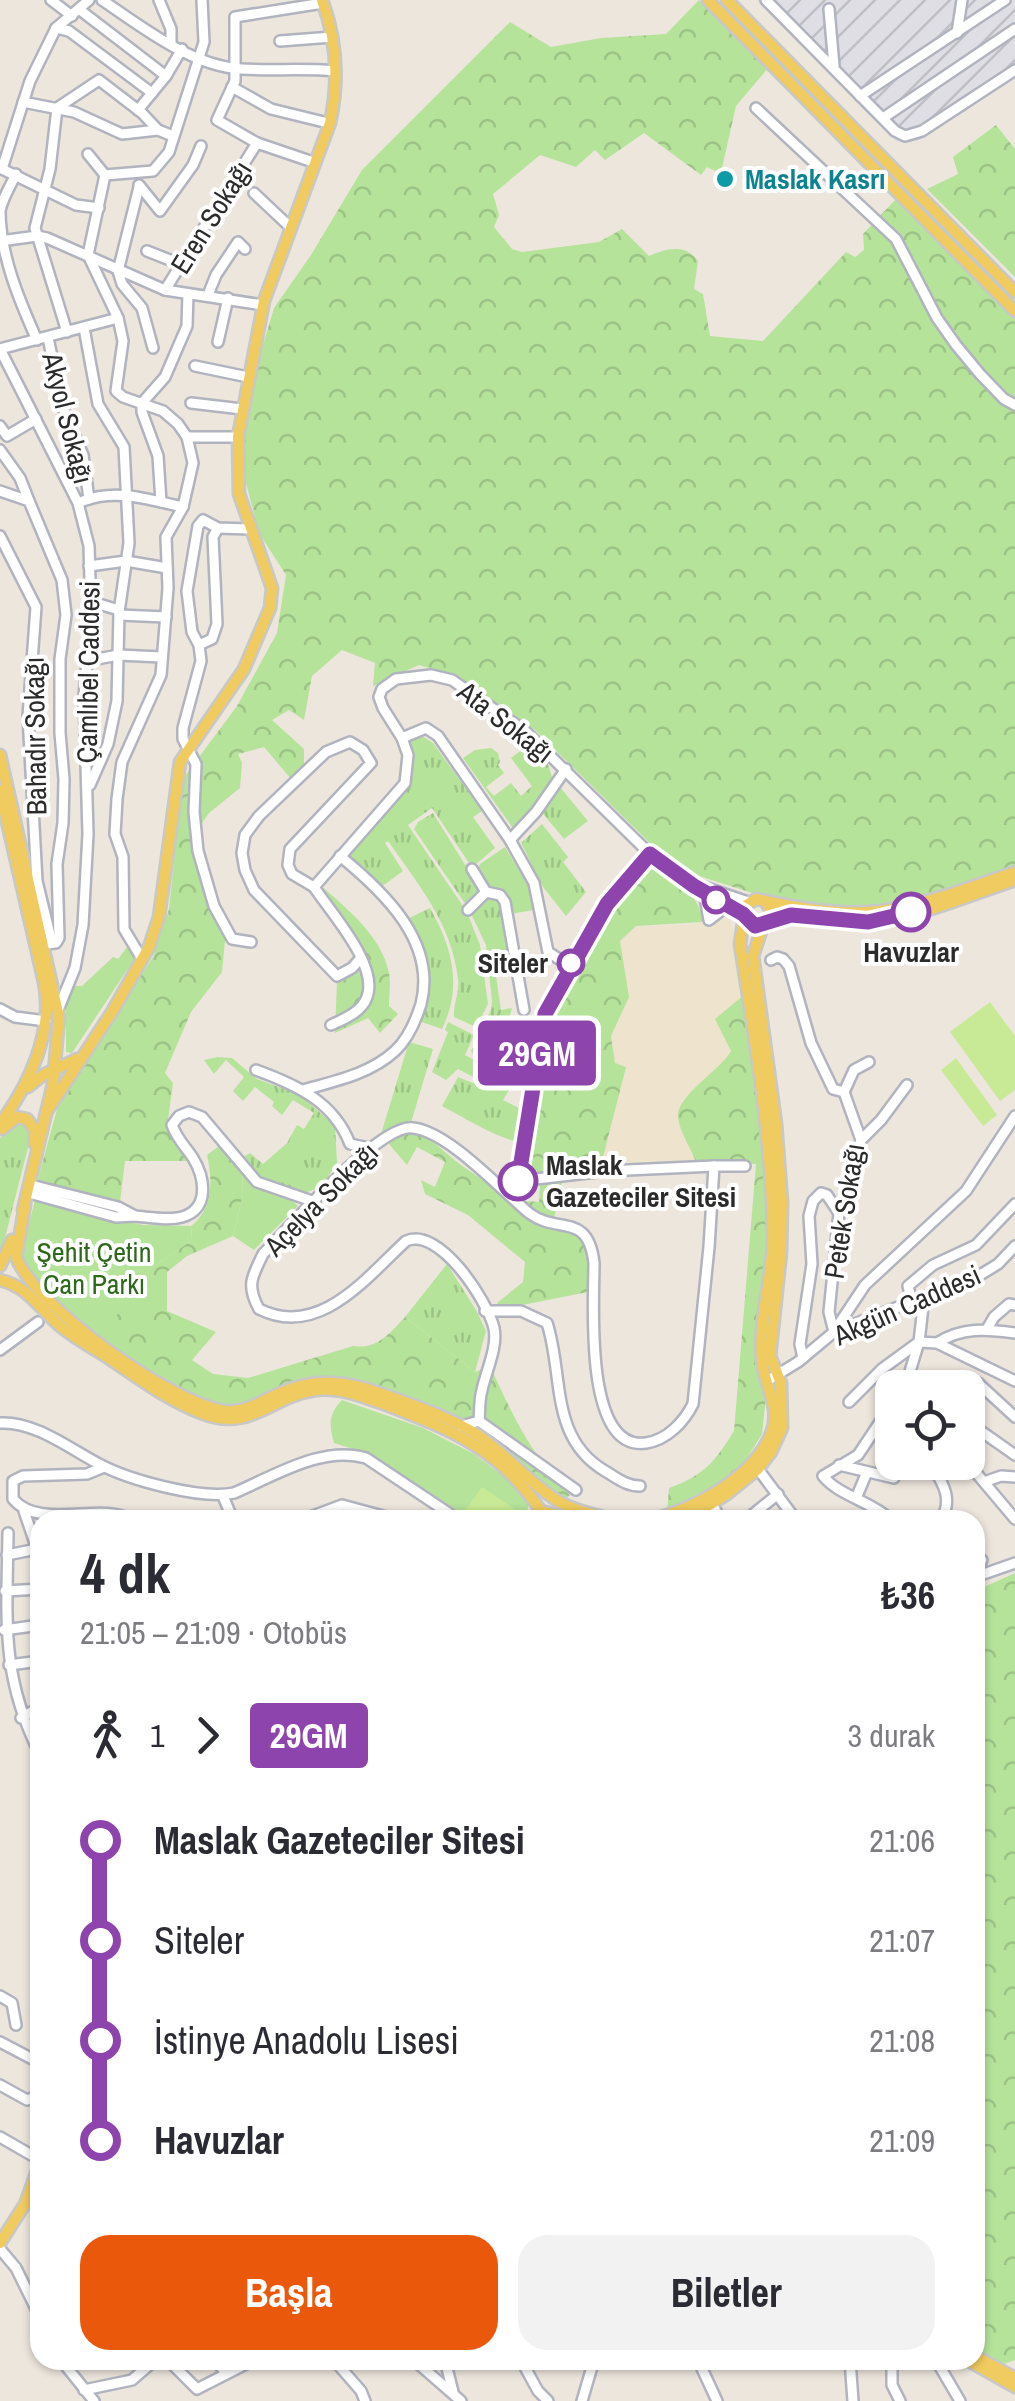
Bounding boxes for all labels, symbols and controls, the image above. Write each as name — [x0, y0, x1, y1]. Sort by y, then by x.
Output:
street label: Eren Sokağı — [161, 153, 261, 281]
place label: Maslak Kasrı — [745, 160, 885, 198]
marker: Maslak Kasrı — [714, 168, 736, 190]
street label: Akyol Sokağı — [33, 347, 103, 488]
street label: Çamlıbel Caddesi — [67, 580, 109, 764]
street label: Bahadır Sokağı — [15, 657, 55, 815]
street label: Ata Sokağı — [449, 672, 562, 772]
unlabelled marker — [703, 887, 729, 913]
marker: Havuzlar — [892, 893, 930, 931]
place label: Havuzlar — [863, 933, 959, 971]
place label: Siteler — [478, 944, 548, 982]
marker: Siteler — [558, 950, 584, 976]
line badge: 29GM — [467, 1020, 607, 1086]
text: 29GM — [498, 1030, 576, 1077]
street label: Açelya Sokağı — [255, 1134, 386, 1265]
street label: Petek Sokağı — [815, 1141, 873, 1281]
place label: Maslak Gazeteciler Sitesi — [546, 1146, 736, 1216]
marker: Maslak Gazeteciler Sitesi — [499, 1162, 537, 1200]
park label: Şehit Çetin Can Parkı — [37, 1233, 151, 1303]
street label: Akgün Caddesi — [827, 1256, 986, 1355]
map controls — [875, 1370, 985, 1480]
button: locate — [875, 1370, 985, 1480]
text: 4 dk — [80, 1536, 170, 1610]
text: ₺36 — [881, 1570, 935, 1621]
text: 21:05 – 21:09 · Otobüs — [80, 1611, 347, 1654]
icon: walk — [80, 1708, 135, 1763]
icon: forward — [180, 1708, 235, 1763]
text: 29GM — [270, 1712, 348, 1759]
text: 1 — [150, 1714, 165, 1757]
text: 3 durak — [847, 1714, 935, 1757]
text: Maslak Gazeteciler Sitesi — [154, 1815, 525, 1866]
text: 21:06 — [869, 1819, 935, 1862]
text: Siteler — [154, 1915, 244, 1966]
text: 21:07 — [869, 1919, 935, 1962]
text: İstinye Anadolu Lisesi — [154, 2015, 459, 2066]
text: 21:08 — [869, 2019, 935, 2062]
text: Havuzlar — [154, 2115, 284, 2166]
text: 21:09 — [869, 2119, 935, 2162]
button: Başla — [80, 2235, 498, 2350]
button: Biletler — [518, 2235, 935, 2350]

